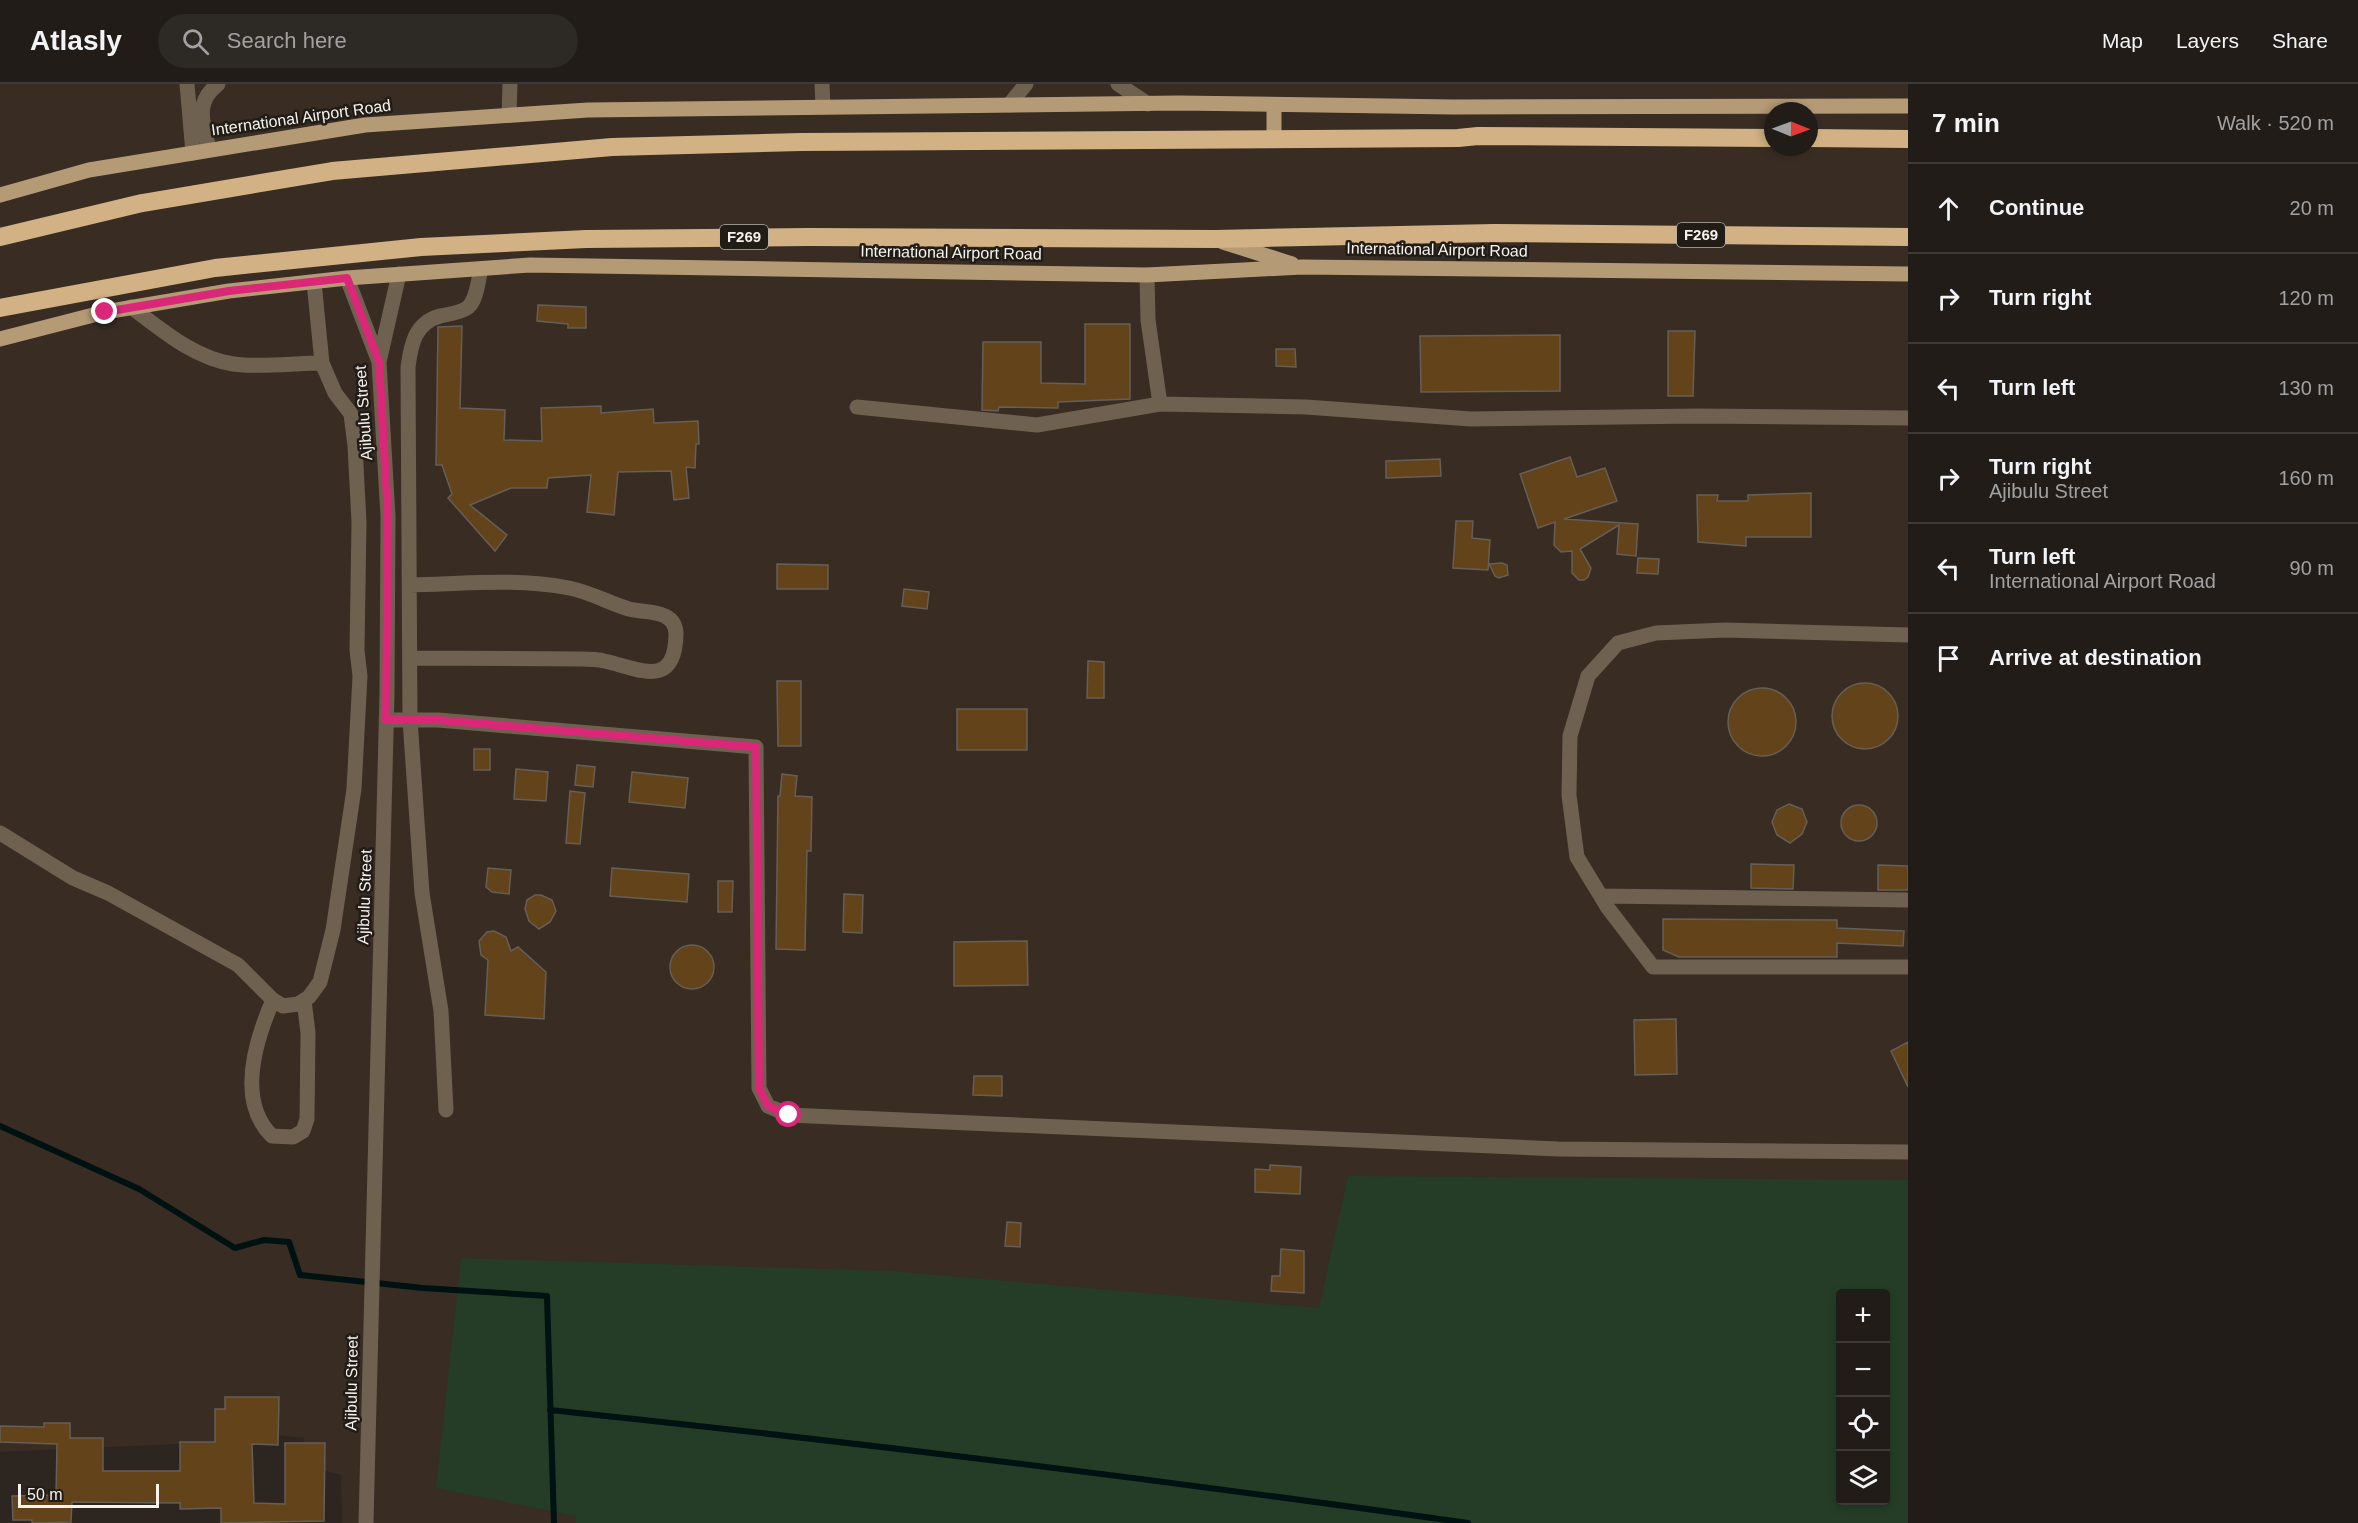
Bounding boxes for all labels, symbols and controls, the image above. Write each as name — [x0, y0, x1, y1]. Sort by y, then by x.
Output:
search box — [158, 14, 578, 68]
text: Atlasly — [30, 25, 122, 56]
icon: search — [179, 25, 212, 58]
text: Search here — [227, 28, 347, 53]
text: Map — [2102, 29, 2143, 52]
text: Layers — [2176, 29, 2239, 52]
text: Share — [2272, 29, 2328, 52]
street label: International Airport Road — [210, 96, 392, 139]
north arrow — [1764, 102, 1818, 156]
text: 7 min — [1932, 108, 2000, 138]
text: Walk · 520 m — [2217, 112, 2334, 134]
icon: ahead — [1932, 192, 1965, 225]
text: Continue — [1989, 195, 2084, 220]
text: 20 m — [2290, 197, 2334, 219]
road number: F269 — [1677, 223, 1725, 247]
road number: F269 — [720, 225, 768, 249]
street label: International Airport Road — [1346, 239, 1528, 260]
street label: International Airport Road — [860, 242, 1042, 263]
icon: right — [1932, 282, 1965, 315]
text: Turn right — [1989, 285, 2091, 310]
text: 120 m — [2278, 287, 2334, 309]
route end — [91, 298, 117, 324]
street label: Ajibulu Street — [352, 364, 375, 461]
icon: left — [1932, 372, 1965, 405]
text: Turn left — [1989, 375, 2075, 400]
text: 130 m — [2278, 377, 2334, 399]
text: Turn right — [1989, 454, 2091, 479]
icon: right — [1932, 462, 1965, 495]
text: 160 m — [2278, 467, 2334, 489]
text: Ajibulu Street — [1989, 480, 2108, 502]
text: Turn left — [1989, 544, 2075, 569]
icon: left — [1932, 552, 1965, 585]
text: 90 m — [2290, 557, 2334, 579]
text: International Airport Road — [1989, 570, 2216, 592]
icon: arrive — [1932, 642, 1965, 675]
text: Arrive at destination — [1989, 645, 2202, 670]
street label: Ajibulu Street — [354, 849, 375, 945]
route start — [775, 1101, 801, 1127]
map controls — [1836, 1289, 1890, 1505]
button: + — [1836, 1289, 1890, 1343]
street label: Ajibulu Street — [342, 1335, 361, 1431]
button: − — [1836, 1343, 1890, 1397]
button: locate — [1836, 1397, 1890, 1451]
button: layers — [1836, 1451, 1890, 1505]
scale bar — [18, 1481, 159, 1508]
text: 50 m — [27, 1486, 63, 1503]

